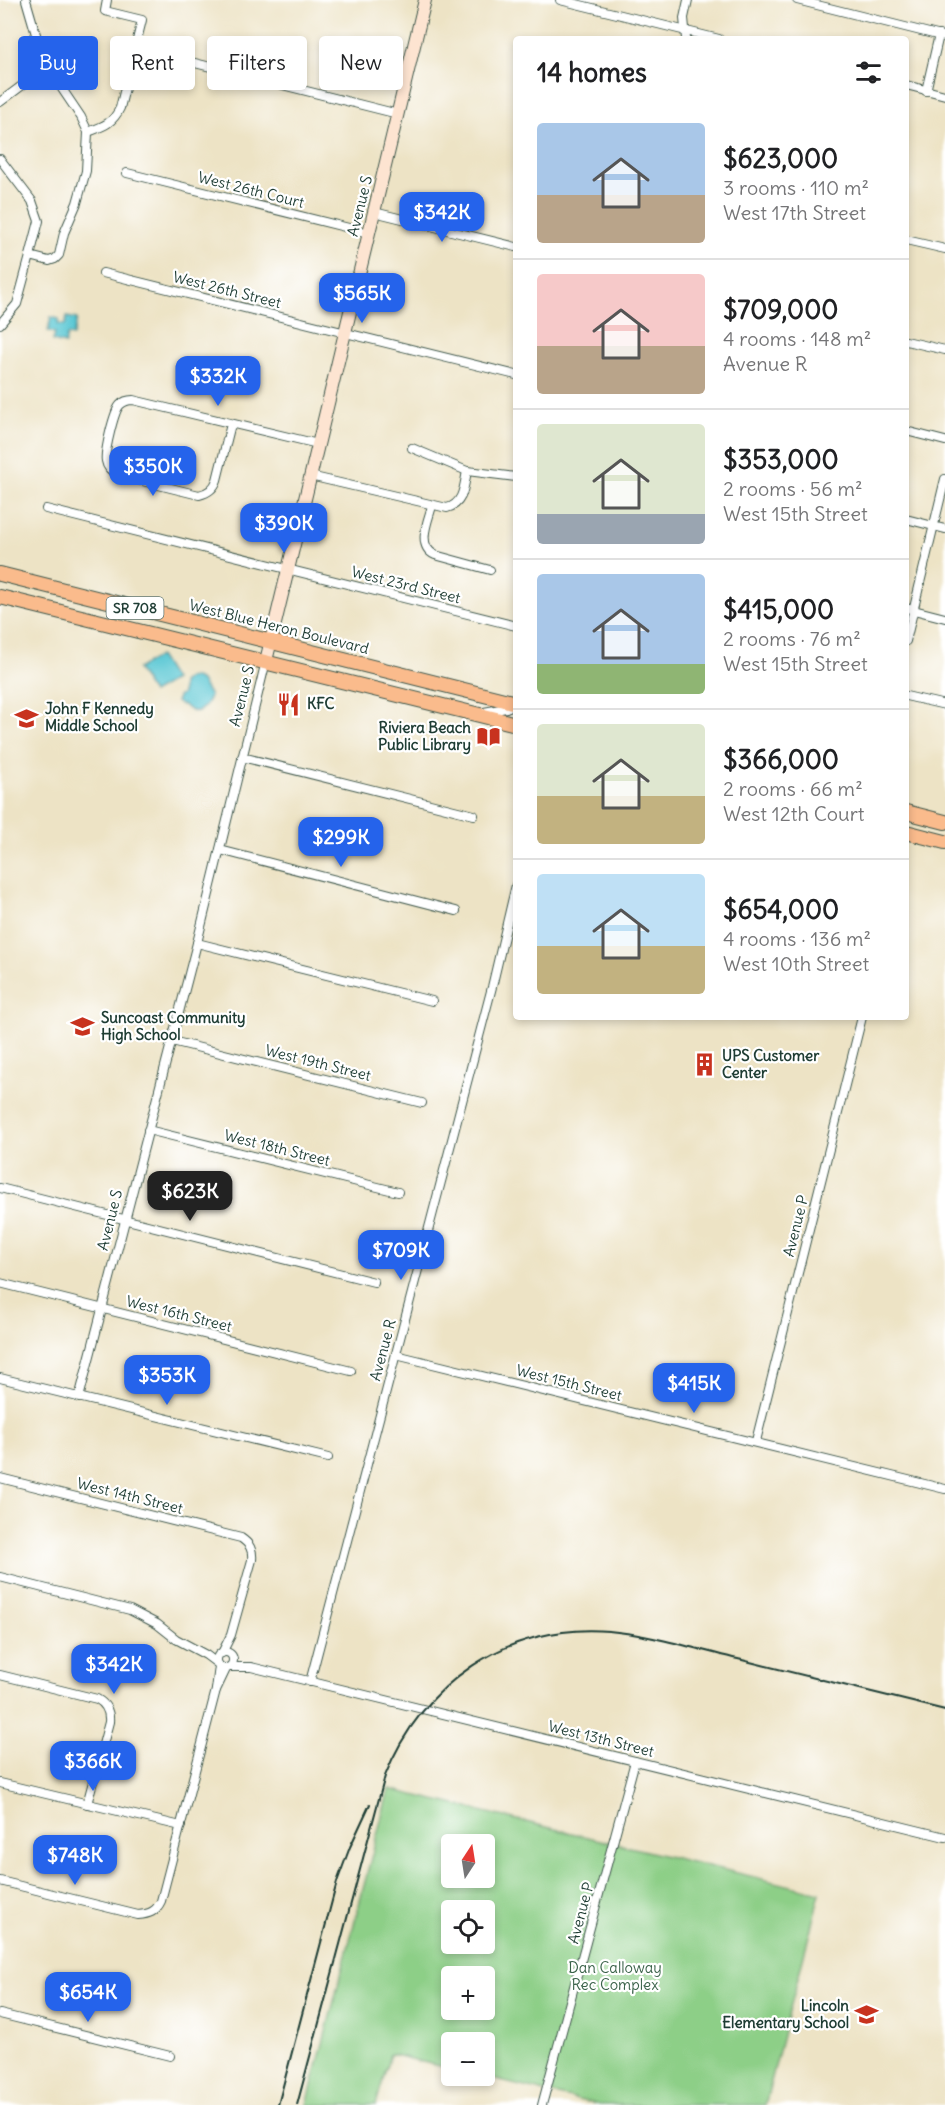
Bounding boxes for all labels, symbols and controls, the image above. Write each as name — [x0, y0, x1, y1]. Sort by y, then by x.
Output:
chip: Buy — [18, 36, 98, 90]
chip: Rent — [110, 36, 195, 90]
chip: Filters — [207, 36, 307, 90]
chip: New — [319, 36, 403, 90]
text: 14 homes — [537, 56, 647, 89]
icon: filters — [852, 56, 885, 89]
text: $623,000 — [723, 142, 838, 175]
icon: home — [585, 147, 657, 219]
street label: West 26th Court — [196, 167, 306, 212]
street label: Avenue S — [343, 173, 376, 238]
text: 3 rooms · 110 m² — [723, 175, 869, 200]
pin: $342K — [400, 192, 484, 243]
text: $342K — [413, 199, 471, 224]
text: West 17th Street — [723, 200, 866, 225]
street label: West 26th Street — [171, 267, 283, 312]
pin: $565K — [320, 273, 404, 324]
text: $565K — [333, 280, 391, 305]
text: $709,000 — [723, 293, 838, 326]
icon: home — [585, 298, 657, 370]
text: 4 rooms · 148 m² — [723, 326, 871, 351]
text: Avenue R — [723, 351, 808, 376]
pin: $332K — [176, 356, 260, 407]
text: $332K — [189, 363, 247, 388]
text: $353,000 — [723, 443, 839, 476]
pin: $350K — [111, 446, 195, 497]
icon: home — [585, 448, 657, 520]
text: $350K — [123, 453, 183, 478]
text: 2 rooms · 56 m² — [723, 476, 863, 501]
text: West 15th Street — [723, 501, 868, 526]
pin: $390K — [242, 503, 326, 554]
text: $390K — [254, 510, 314, 535]
street label: West 23rd Street — [350, 562, 463, 607]
text: $415,000 — [723, 593, 834, 626]
street label: West Blue Heron Boulevard — [187, 595, 371, 658]
road number: SR 708 — [106, 597, 164, 619]
icon: home — [585, 598, 657, 670]
text: 2 rooms · 76 m² — [723, 626, 861, 651]
text: West 15th Street — [723, 651, 868, 676]
street label: Avenue S — [225, 663, 258, 728]
restaurant icon: KFC — [276, 691, 302, 717]
place label: KFC — [307, 694, 335, 713]
place label: John F Kennedy Middle School — [45, 699, 154, 735]
school or university icon: John F Kennedy Middle School — [14, 705, 40, 731]
place label: Riviera Beach Public Library — [378, 718, 471, 755]
library icon: Riviera Beach Public Library — [476, 724, 502, 750]
text: $366,000 — [723, 743, 839, 776]
icon: home — [585, 748, 657, 820]
text: 2 rooms · 66 m² — [723, 776, 863, 801]
text: West 12th Court — [723, 801, 865, 826]
pin: $299K — [299, 817, 383, 868]
text: $299K — [312, 824, 370, 849]
text: $654,000 — [723, 893, 839, 926]
icon: home — [585, 898, 657, 970]
text: 4 rooms · 136 m² — [723, 926, 871, 951]
text: West 10th Street — [723, 951, 869, 976]
place label: Suncoast Community High School — [101, 1008, 246, 1045]
school or university icon: Suncoast Community High School — [70, 1014, 96, 1040]
street label: West 19th Street — [263, 1040, 373, 1085]
place label: UPS Customer Center — [722, 1046, 820, 1082]
building icon: UPS Customer Center — [691, 1052, 717, 1078]
street label: West 18th Street — [222, 1125, 332, 1170]
pin: $623K — [148, 1171, 232, 1222]
text: $623K — [161, 1178, 219, 1203]
street label: Avenue S — [93, 1187, 126, 1252]
street label: Avenue P — [779, 1193, 812, 1259]
pin: $709K — [359, 1230, 443, 1281]
text: $709K — [372, 1237, 430, 1262]
street label: West 16th Street — [124, 1291, 234, 1336]
street label: Avenue R — [365, 1316, 400, 1383]
pin: $353K — [125, 1355, 209, 1406]
street label: West 15th Street — [514, 1360, 624, 1405]
text: $353K — [138, 1362, 196, 1387]
pin: $415K — [652, 1363, 736, 1414]
text: $415K — [667, 1370, 721, 1395]
street label: West 14th Street — [75, 1473, 185, 1518]
pin: $342K — [72, 1644, 156, 1695]
text: $342K — [85, 1651, 143, 1676]
street label: West 13th Street — [546, 1716, 656, 1761]
pin: $366K — [51, 1741, 135, 1792]
text: $366K — [64, 1748, 122, 1773]
north arrow — [441, 1834, 495, 1888]
map controls — [441, 1834, 495, 2086]
pin: $748K — [33, 1835, 117, 1886]
text: $748K — [47, 1842, 103, 1867]
street label: Avenue P — [563, 1880, 598, 1946]
button: locate — [441, 1900, 495, 1954]
park label: Dan Calloway Rec Complex — [568, 1958, 662, 1994]
button: + — [441, 1966, 495, 2020]
pin: $654K — [46, 1972, 130, 2023]
text: $654K — [59, 1979, 117, 2004]
place label: Lincoln Elementary School — [722, 1996, 849, 2033]
school or university icon: Lincoln Elementary School — [854, 2002, 880, 2028]
button: − — [441, 2032, 495, 2086]

